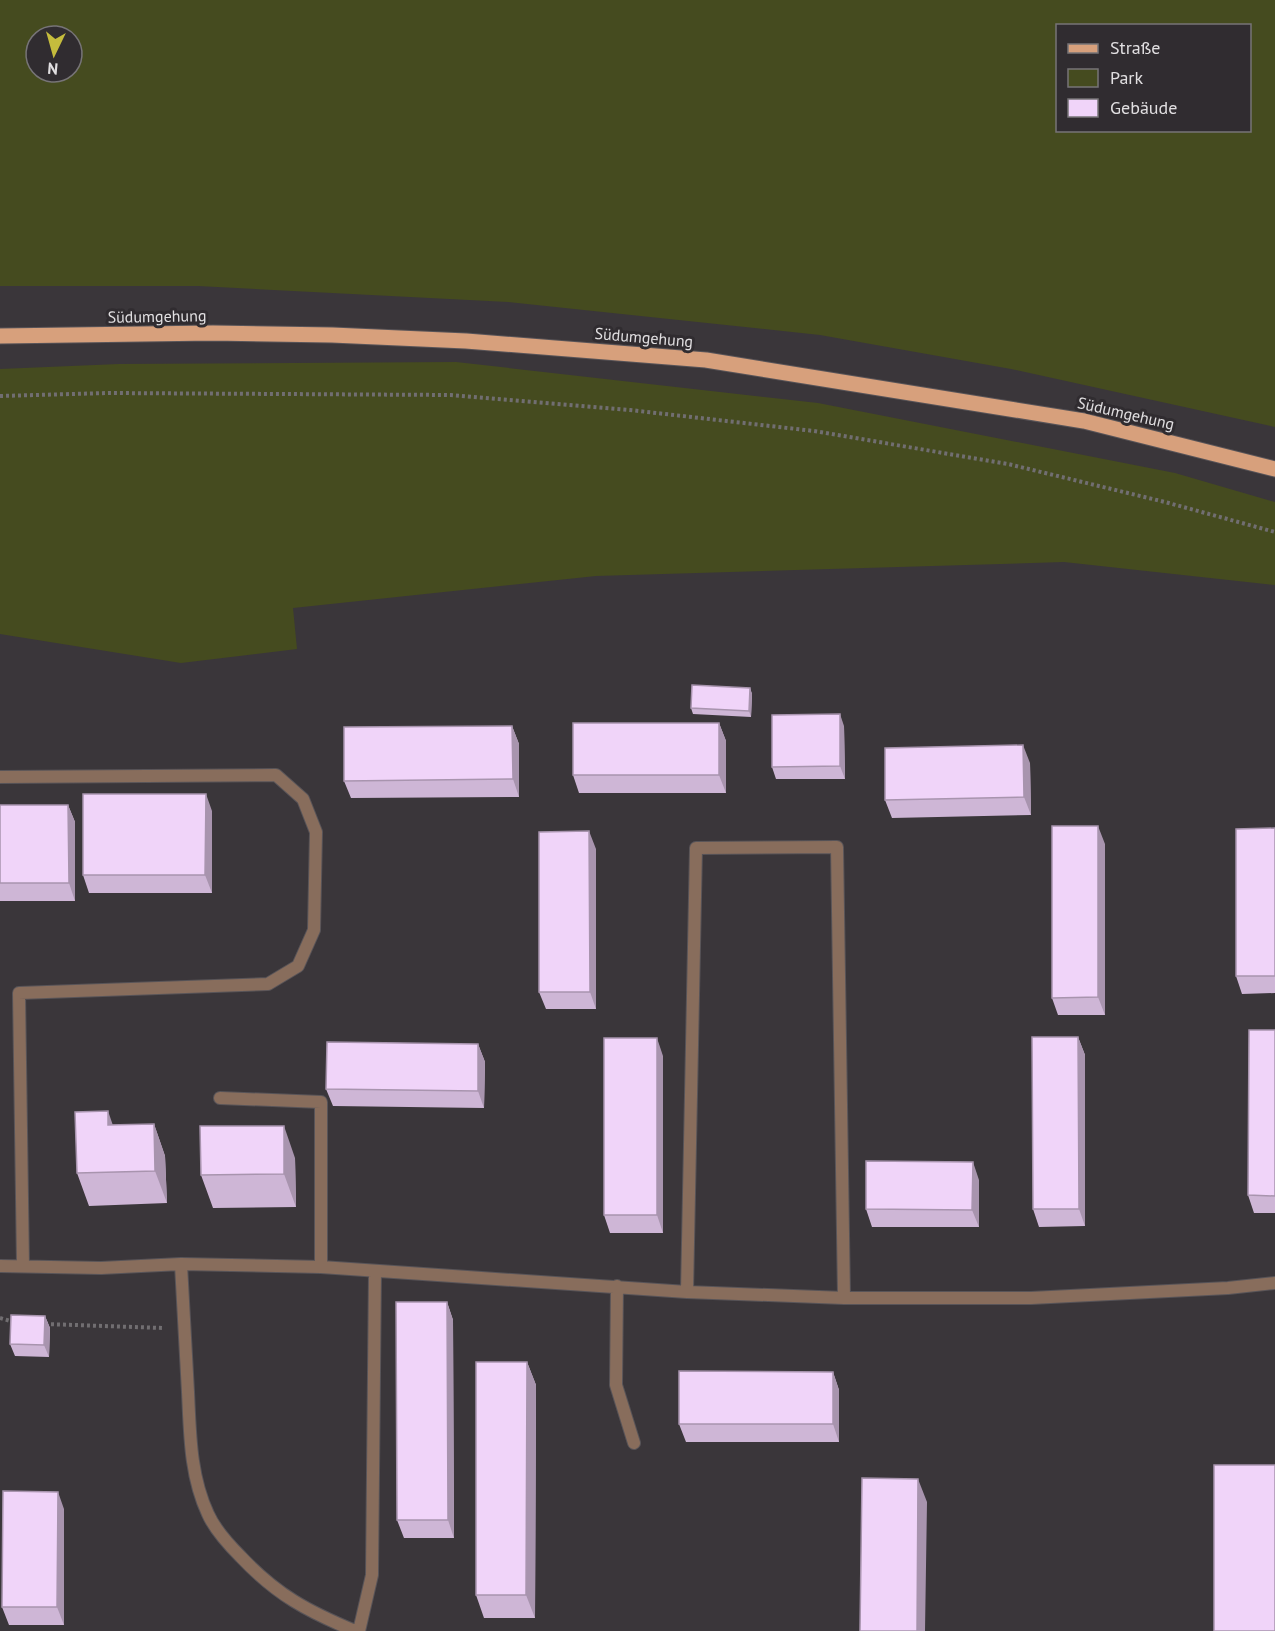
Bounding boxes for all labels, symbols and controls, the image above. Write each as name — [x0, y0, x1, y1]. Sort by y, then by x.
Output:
north arrow — [24, 24, 84, 84]
legend — [1056, 24, 1251, 132]
text: Straße — [1110, 36, 1161, 59]
text: N — [47, 59, 59, 79]
text: Park — [1110, 66, 1143, 89]
text: Gebäude — [1110, 96, 1177, 119]
street label: Südumgehung — [107, 305, 207, 327]
street label: Südumgehung — [594, 323, 694, 351]
street label: Südumgehung — [1076, 392, 1176, 434]

